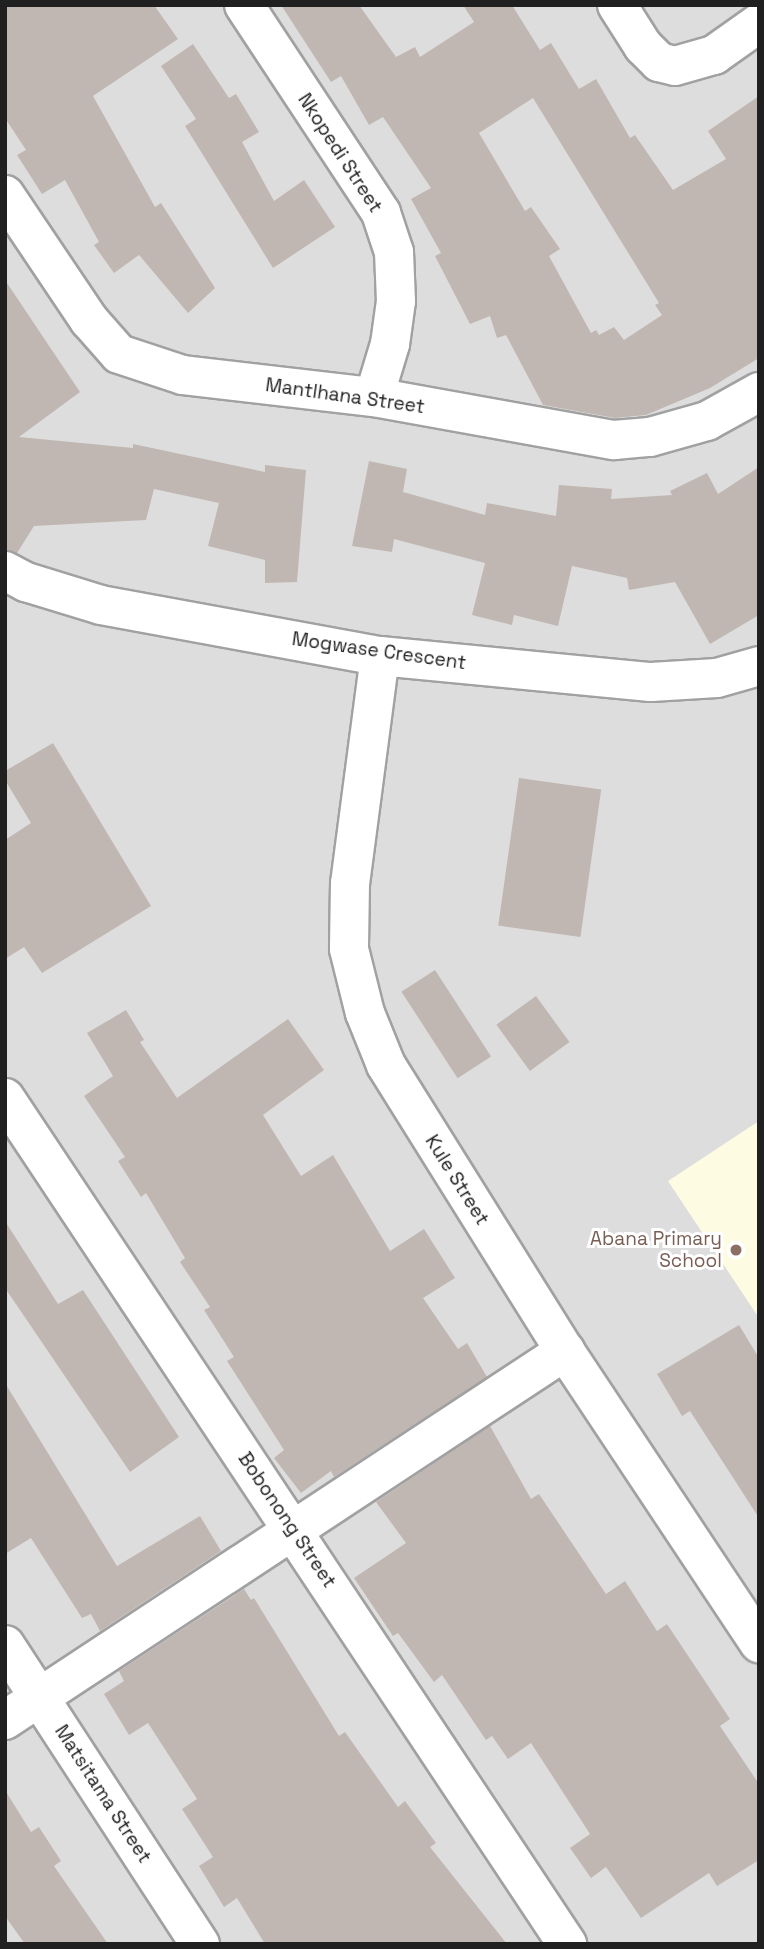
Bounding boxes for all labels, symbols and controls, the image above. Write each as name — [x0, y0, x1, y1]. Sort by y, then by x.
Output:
street label: Nkopedi Street — [293, 89, 387, 217]
street label: Mantlhana Street — [264, 374, 426, 418]
street label: Mogwase Crescent — [291, 628, 467, 674]
street label: Kule Street — [420, 1131, 494, 1229]
place label: Abana Primary School — [590, 1228, 722, 1272]
marker: Abana Primary School — [728, 1242, 744, 1258]
street label: Bobonong Street — [233, 1448, 341, 1592]
street label: Matsitama Street — [50, 1721, 156, 1867]

